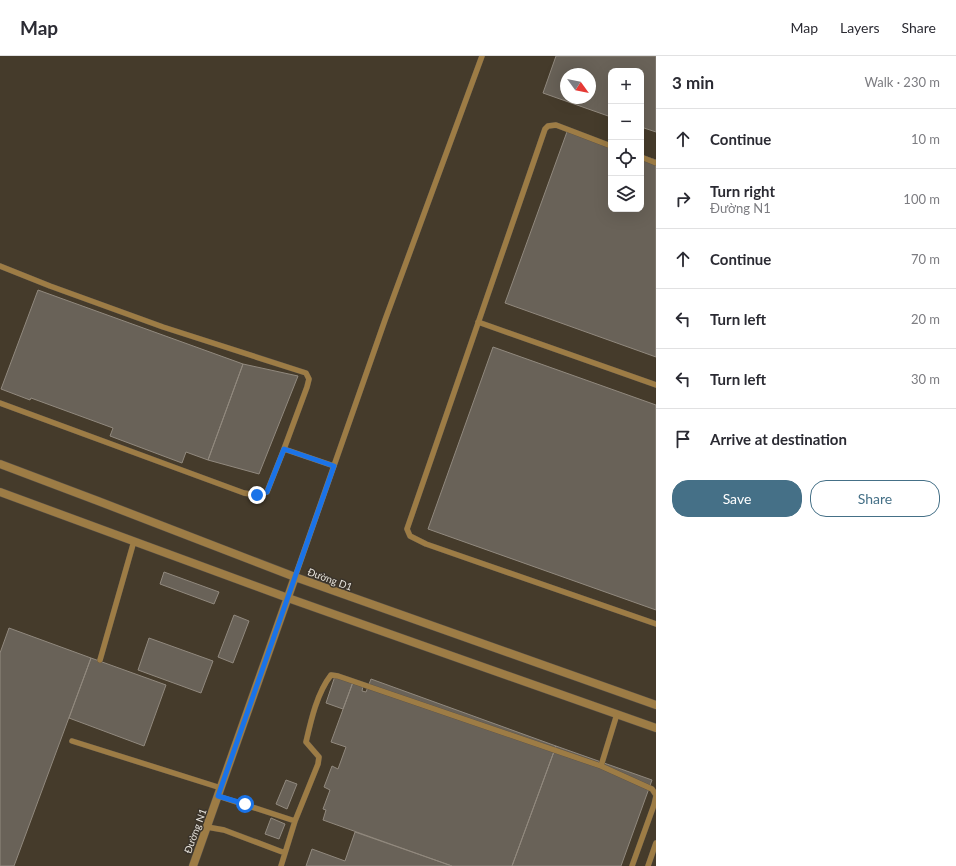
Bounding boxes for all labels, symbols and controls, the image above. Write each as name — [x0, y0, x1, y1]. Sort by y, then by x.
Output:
text: Map — [20, 16, 58, 39]
text: Map — [790, 19, 818, 36]
text: Layers — [840, 19, 880, 36]
text: Share — [902, 19, 936, 36]
north arrow — [560, 68, 596, 104]
map controls — [608, 68, 644, 212]
button: + — [608, 68, 644, 104]
text: 3 min — [672, 72, 714, 93]
text: Walk · 230 m — [864, 74, 940, 90]
button: − — [608, 104, 644, 140]
icon: ahead — [672, 128, 694, 150]
text: Continue — [710, 130, 771, 148]
text: 10 m — [911, 131, 940, 147]
button: locate — [608, 140, 644, 176]
button: layers — [608, 176, 644, 212]
text: Turn right — [710, 182, 775, 200]
icon: right — [672, 188, 694, 210]
text: 100 m — [903, 191, 940, 207]
text: Đường N1 — [710, 200, 771, 216]
icon: ahead — [672, 248, 694, 270]
text: Continue — [710, 250, 771, 268]
text: 70 m — [911, 251, 940, 267]
icon: left — [672, 308, 694, 330]
text: Turn left — [710, 310, 766, 328]
text: 20 m — [911, 311, 940, 327]
icon: left — [672, 368, 694, 390]
text: Turn left — [710, 370, 766, 388]
text: 30 m — [911, 371, 940, 387]
icon: arrive — [672, 428, 694, 450]
text: Arrive at destination — [710, 430, 847, 448]
button: Save — [672, 480, 802, 517]
button: Share — [810, 480, 940, 517]
route end — [248, 486, 266, 504]
street label: Đường D1 — [306, 565, 354, 593]
route start — [236, 795, 254, 813]
street label: Đường N1 — [181, 807, 209, 855]

